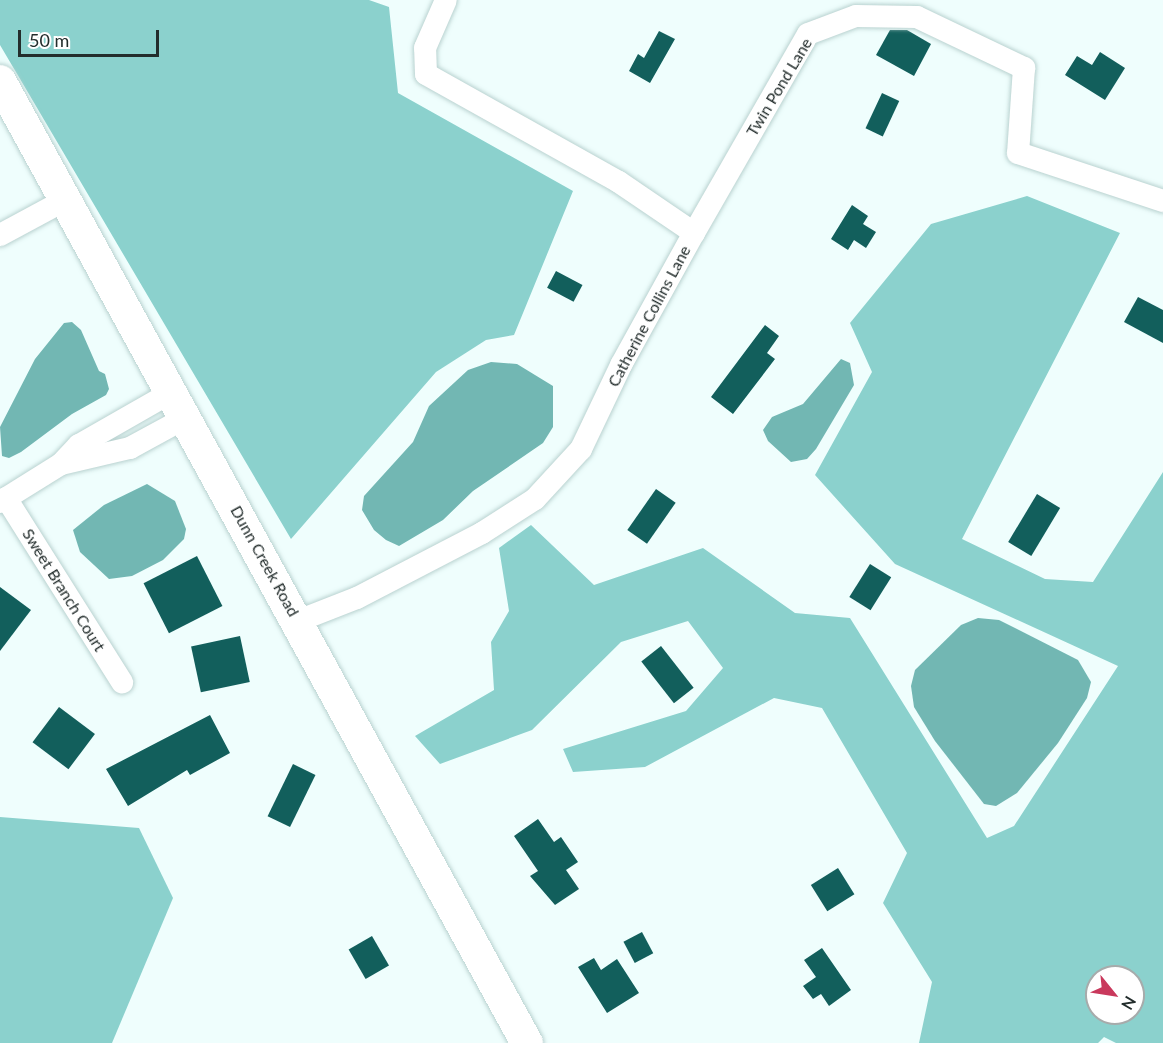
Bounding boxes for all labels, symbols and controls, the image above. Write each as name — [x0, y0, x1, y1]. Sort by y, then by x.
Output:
scale bar — [21, 18, 162, 56]
text: 50 m — [29, 29, 69, 51]
street label: Twin Pond Lane — [742, 34, 816, 140]
street label: Catherine Collins Lane — [604, 242, 694, 390]
street label: Dunn Creek Road — [227, 502, 303, 620]
street label: Sweet Branch Court — [18, 525, 110, 655]
north arrow — [1085, 965, 1145, 1025]
text: N — [1118, 993, 1141, 1013]

